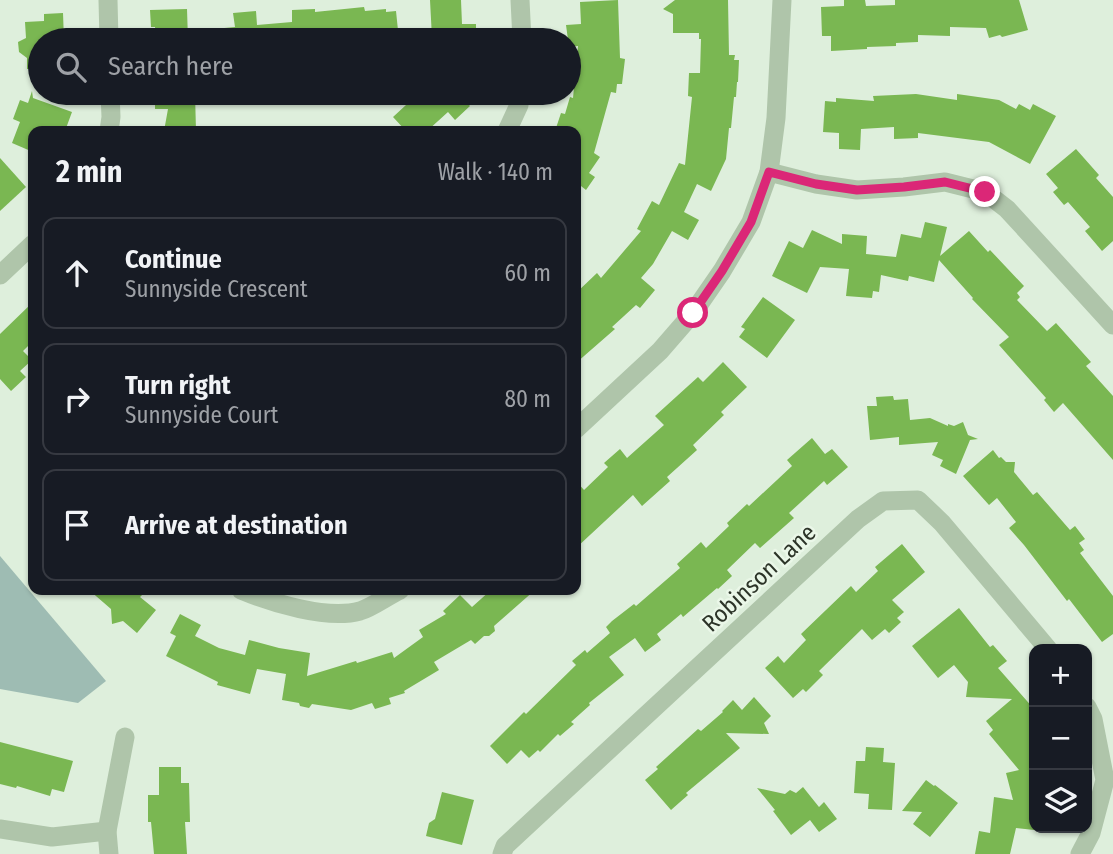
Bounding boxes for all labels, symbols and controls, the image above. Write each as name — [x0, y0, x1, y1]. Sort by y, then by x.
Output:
search box — [28, 28, 581, 105]
icon: search — [52, 48, 90, 86]
text: Search here — [108, 51, 233, 82]
text: 2 min — [56, 154, 123, 190]
text: Walk · 140 m — [438, 158, 553, 186]
route end — [969, 176, 1000, 207]
text: Continue — [125, 244, 222, 275]
icon: ahead — [58, 254, 96, 292]
text: 60 m — [505, 259, 551, 287]
text: Sunnyside Crescent — [125, 275, 308, 303]
route start — [677, 297, 708, 328]
text: Turn right — [125, 370, 231, 401]
icon: right — [58, 380, 96, 418]
text: 80 m — [504, 385, 551, 413]
text: Sunnyside Court — [125, 401, 278, 429]
icon: arrive — [58, 506, 96, 544]
text: Arrive at destination — [125, 510, 348, 541]
street label: Robinson Lane — [697, 518, 821, 638]
map controls — [1029, 644, 1092, 833]
button: + — [1029, 644, 1092, 707]
button: − — [1029, 707, 1092, 770]
button: layers — [1029, 770, 1092, 833]

